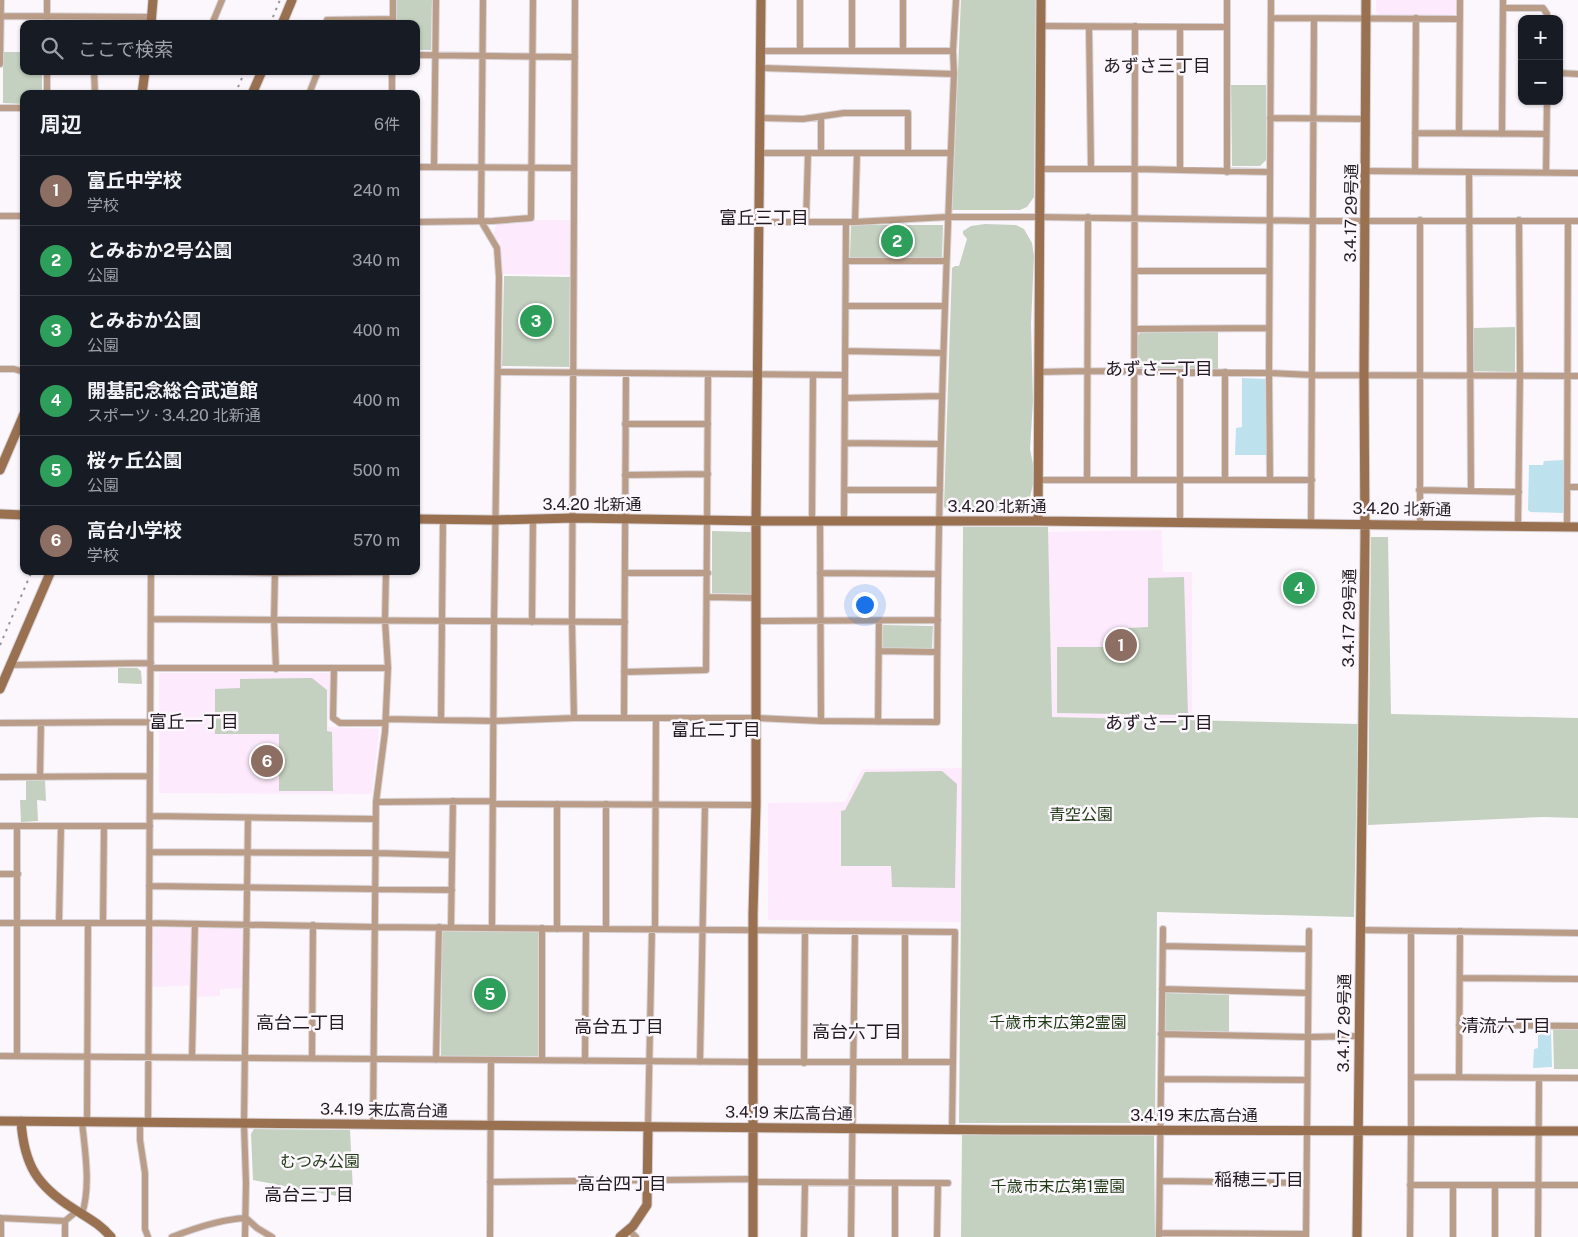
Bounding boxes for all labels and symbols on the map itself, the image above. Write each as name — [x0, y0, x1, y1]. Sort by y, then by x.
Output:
district label: あずさ三丁目 — [1103, 55, 1211, 76]
street label: 3.4.17 29号通 — [1341, 163, 1361, 263]
district label: 富丘三丁目 — [719, 207, 809, 228]
pin: 2 — [881, 222, 913, 260]
pin: 3 — [520, 302, 552, 340]
district label: あずさ二丁目 — [1105, 358, 1213, 379]
street label: 3.4.20 北新通 — [543, 495, 641, 514]
street label: 3.4.20 北新通 — [948, 497, 1046, 516]
street label: 3.4.20 北新通 — [1352, 499, 1452, 519]
street label: 3.4.17 29号通 — [1339, 568, 1359, 668]
pin: 4 — [1283, 569, 1315, 607]
your location — [852, 592, 878, 618]
pin: 1 — [1105, 626, 1137, 664]
district label: 富丘一丁目 — [149, 711, 239, 732]
district label: あずさ一丁目 — [1105, 712, 1213, 733]
district label: 富丘二丁目 — [671, 719, 761, 740]
pin: 6 — [251, 742, 283, 780]
park label: 青空公園 — [1049, 805, 1113, 824]
street label: 3.4.17 29号通 — [1334, 973, 1354, 1073]
pin: 5 — [474, 975, 506, 1013]
district label: 高台二丁目 — [256, 1012, 346, 1033]
park label: 千歳市末広第2霊園 — [989, 1013, 1127, 1032]
district label: 清流六丁目 — [1461, 1015, 1551, 1036]
district label: 高台五丁目 — [574, 1016, 664, 1037]
district label: 高台六丁目 — [812, 1021, 902, 1042]
street label: 3.4.19 末広高台通 — [320, 1099, 448, 1121]
street label: 3.4.19 末広高台通 — [725, 1102, 853, 1124]
street label: 3.4.19 末広高台通 — [1130, 1106, 1258, 1125]
park label: むつみ公園 — [280, 1152, 360, 1171]
district label: 稲穂三丁目 — [1214, 1169, 1304, 1190]
district label: 高台四丁目 — [577, 1173, 667, 1194]
park label: 千歳市末広第1霊園 — [991, 1177, 1125, 1196]
district label: 高台三丁目 — [264, 1184, 354, 1205]

